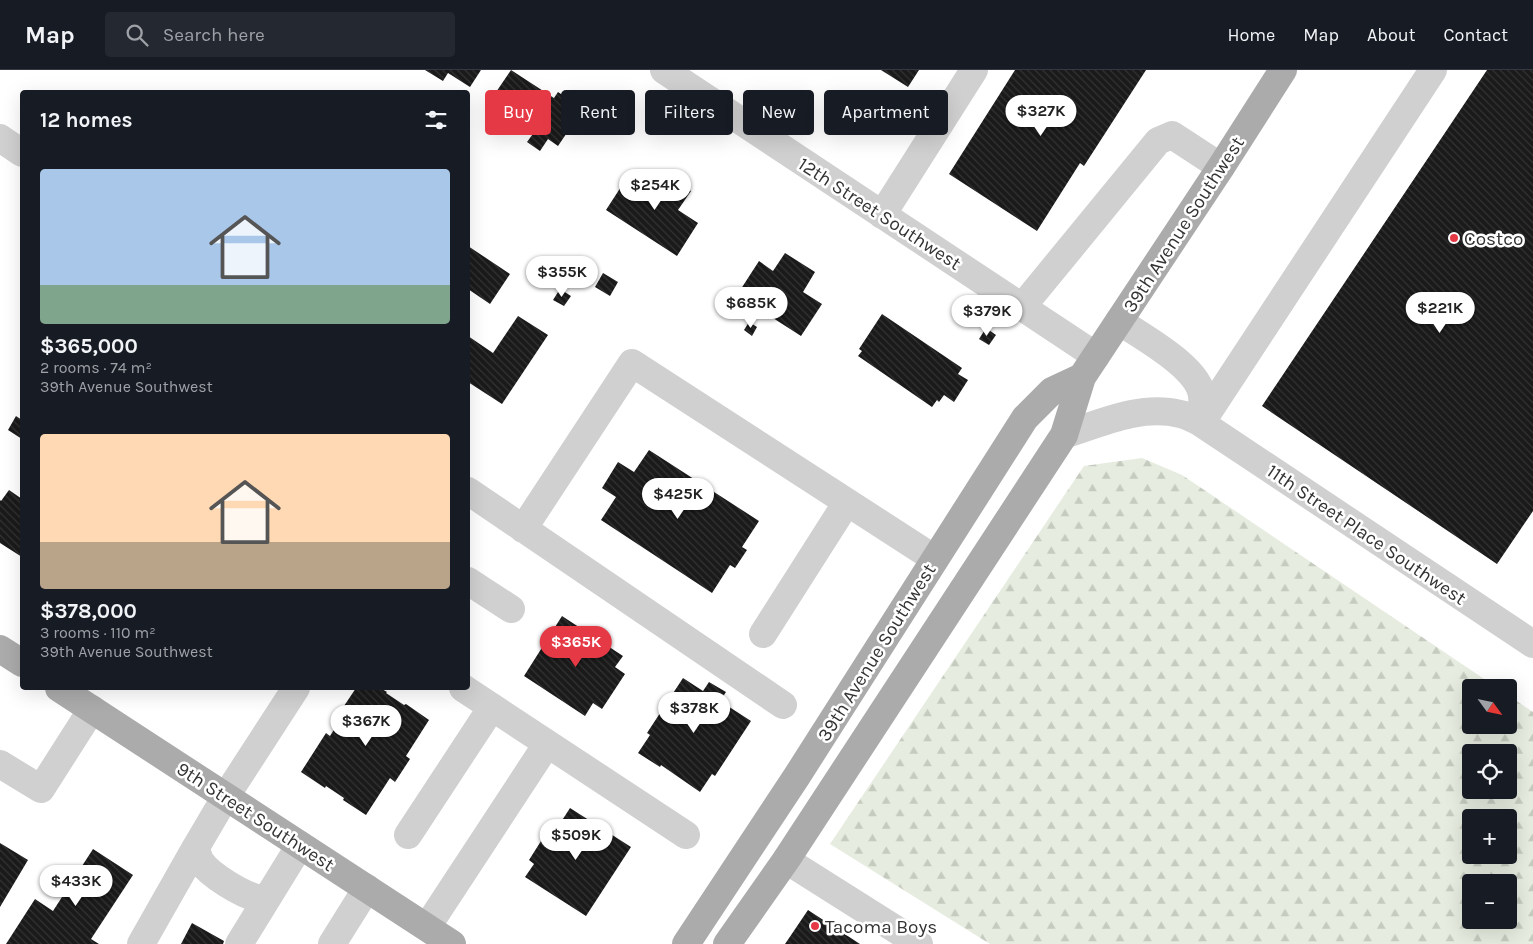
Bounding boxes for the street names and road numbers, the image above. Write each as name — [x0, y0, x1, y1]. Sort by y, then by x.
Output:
street label: 39th Avenue Southwest — [1119, 133, 1249, 317]
street label: 12th Street Southwest — [794, 153, 965, 275]
street label: 11th Street Place Southwest — [1263, 460, 1470, 610]
street label: 39th Avenue Southwest — [813, 560, 941, 745]
street label: 9th Street Southwest — [173, 758, 338, 876]

